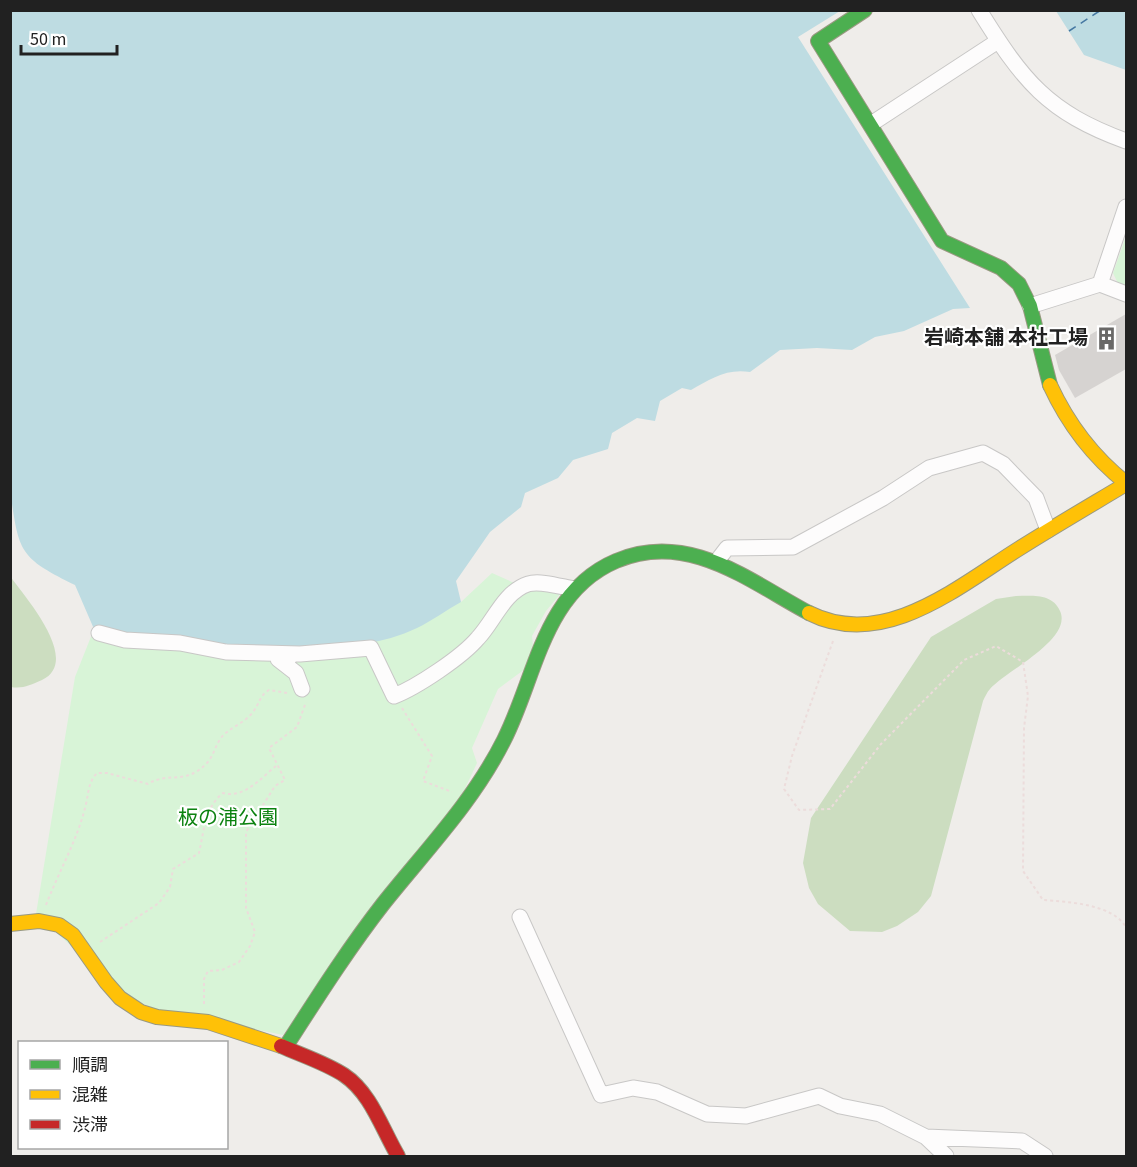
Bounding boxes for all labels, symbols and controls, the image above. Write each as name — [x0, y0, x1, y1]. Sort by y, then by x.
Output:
scale bar — [21, 18, 117, 56]
text: 50 m — [30, 27, 66, 52]
place label: 岩崎本舗 本社工場 — [924, 324, 1088, 352]
building icon: 岩崎本舗 本社工場 — [1093, 325, 1119, 351]
park label: 板の浦公園 — [178, 804, 278, 832]
legend — [18, 1041, 228, 1149]
text: 順調 — [72, 1053, 108, 1078]
text: 混雑 — [72, 1083, 108, 1108]
text: 渋滞 — [72, 1113, 108, 1138]

